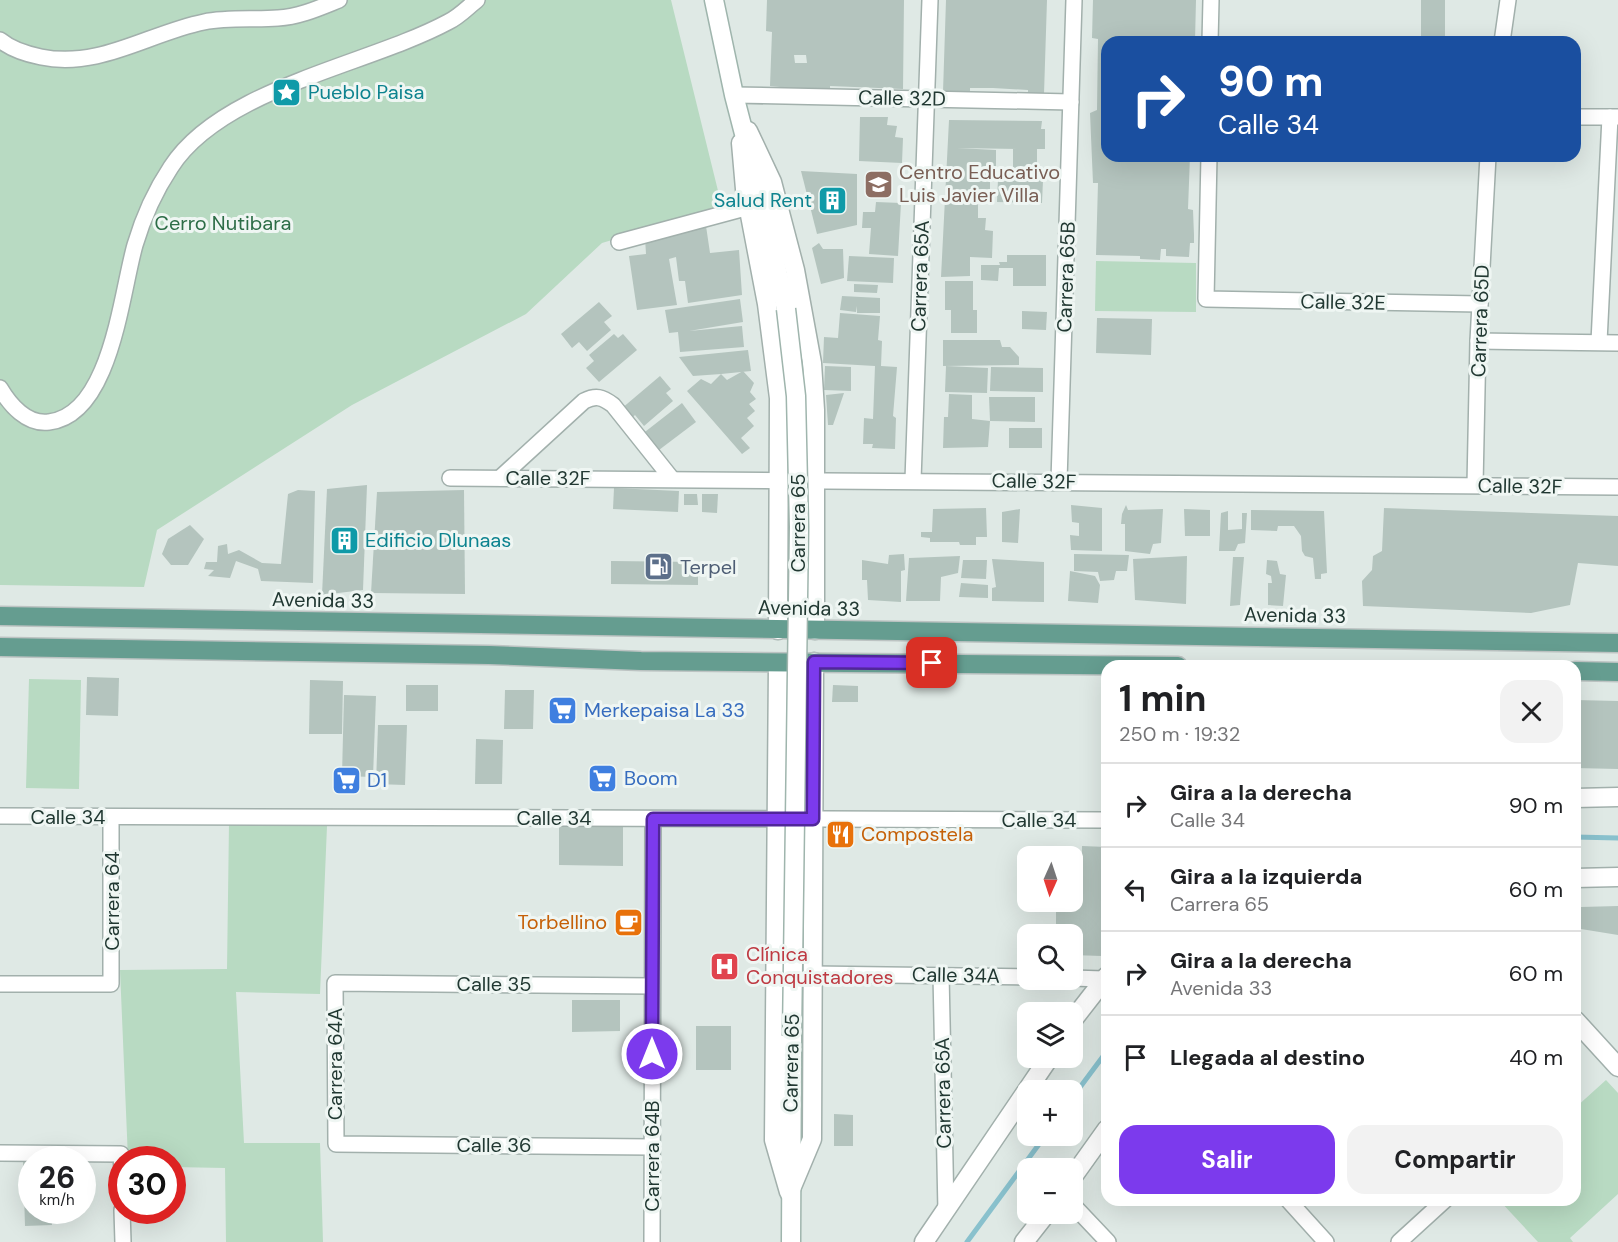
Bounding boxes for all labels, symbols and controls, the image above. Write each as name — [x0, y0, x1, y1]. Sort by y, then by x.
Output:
text: 90 m — [1218, 54, 1324, 109]
icon: right — [1119, 60, 1197, 138]
place icon: Pueblo Paisa — [271, 76, 303, 108]
place label: Pueblo Paisa — [308, 79, 424, 105]
street label: Calle 32D — [858, 84, 946, 112]
text: Calle 34 — [1218, 107, 1319, 142]
place label: Centro Educativo Luis Javier Villa — [899, 159, 1060, 208]
school or university icon: Centro Educativo Luis Javier Villa — [862, 168, 894, 200]
building icon: Salud Rent — [817, 184, 849, 216]
place label: Salud Rent — [714, 187, 812, 213]
park label: Cerro Nutibara — [155, 210, 291, 236]
street label: Carrera 65A — [905, 220, 935, 332]
street label: Carrera 65B — [1051, 221, 1081, 333]
street label: Carrera 65D — [1465, 264, 1495, 378]
street label: Calle 32E — [1300, 288, 1386, 316]
street label: Calle 32F — [506, 465, 591, 491]
street label: Calle 32F — [991, 467, 1077, 495]
street label: Calle 32F — [1477, 472, 1563, 500]
street label: Carrera 65 — [785, 474, 811, 572]
building icon: Edificio Dlunaas — [328, 524, 360, 556]
place label: Edificio Dlunaas — [365, 527, 511, 553]
fuel station icon: Terpel — [643, 551, 675, 583]
place label: Terpel — [680, 554, 737, 580]
street label: Avenida 33 — [272, 586, 374, 614]
street label: Avenida 33 — [758, 594, 860, 622]
street label: Avenida 33 — [1244, 601, 1346, 629]
pin — [906, 637, 957, 688]
icon: arrive — [915, 646, 948, 679]
text: 1 min — [1119, 675, 1207, 722]
button: close — [1500, 680, 1563, 743]
supermarket icon: Merkepaisa La 33 — [547, 694, 579, 726]
place label: Merkepaisa La 33 — [584, 697, 745, 723]
text: 250 m · 19:32 — [1119, 721, 1240, 747]
supermarket icon: Boom — [587, 762, 619, 794]
supermarket icon: D1 — [330, 764, 362, 796]
place label: Boom — [624, 765, 678, 791]
place label: D1 — [367, 767, 387, 793]
text: Gira a la derecha — [1170, 778, 1352, 807]
icon: right — [1119, 789, 1152, 822]
text: 90 m — [1509, 791, 1563, 820]
street label: Calle 34 — [31, 804, 105, 830]
street label: Calle 34 — [517, 805, 591, 831]
street label: Calle 34 — [1002, 807, 1076, 833]
text: Calle 34 — [1170, 807, 1245, 833]
restaurant icon: Compostela — [824, 818, 856, 850]
place label: Compostela — [861, 821, 973, 847]
north arrow — [1017, 846, 1083, 912]
map controls — [1017, 846, 1083, 1224]
street label: Carrera 64 — [99, 851, 125, 951]
text: Gira a la izquierda — [1170, 862, 1362, 891]
icon: left — [1119, 873, 1152, 906]
text: 60 m — [1509, 875, 1563, 904]
text: Carrera 65 — [1170, 891, 1269, 917]
cafe icon: Torbellino — [612, 906, 644, 938]
place label: Torbellino — [517, 909, 607, 935]
button: search — [1017, 924, 1083, 990]
place label: Clínica Conquistadores — [746, 941, 894, 990]
text: Gira a la derecha — [1170, 946, 1352, 975]
hospital icon: Clínica Conquistadores — [709, 950, 741, 982]
icon: right — [1119, 957, 1152, 990]
text: 60 m — [1509, 959, 1563, 988]
street label: Calle 34A — [912, 961, 1000, 989]
street label: Calle 35 — [457, 971, 531, 997]
text: Avenida 33 — [1170, 975, 1272, 1001]
button: layers — [1017, 1002, 1083, 1068]
street label: Carrera 64A — [322, 1008, 348, 1120]
street label: Carrera 65 — [777, 1013, 805, 1113]
position arrow — [620, 1022, 684, 1086]
street label: Carrera 65A — [929, 1037, 957, 1149]
icon: arrive — [1119, 1041, 1152, 1074]
text: Llegada al destino — [1170, 1043, 1365, 1072]
text: 40 m — [1509, 1043, 1563, 1072]
button: + — [1017, 1080, 1083, 1146]
street label: Carrera 64B — [639, 1100, 665, 1212]
button: Salir — [1119, 1125, 1335, 1194]
button: Compartir — [1347, 1125, 1563, 1194]
street label: Calle 36 — [456, 1132, 532, 1158]
speed limit sign: 30 — [108, 1146, 186, 1224]
text: 26 — [39, 1158, 75, 1197]
button: − — [1017, 1158, 1083, 1224]
text: km/h — [39, 1190, 75, 1210]

